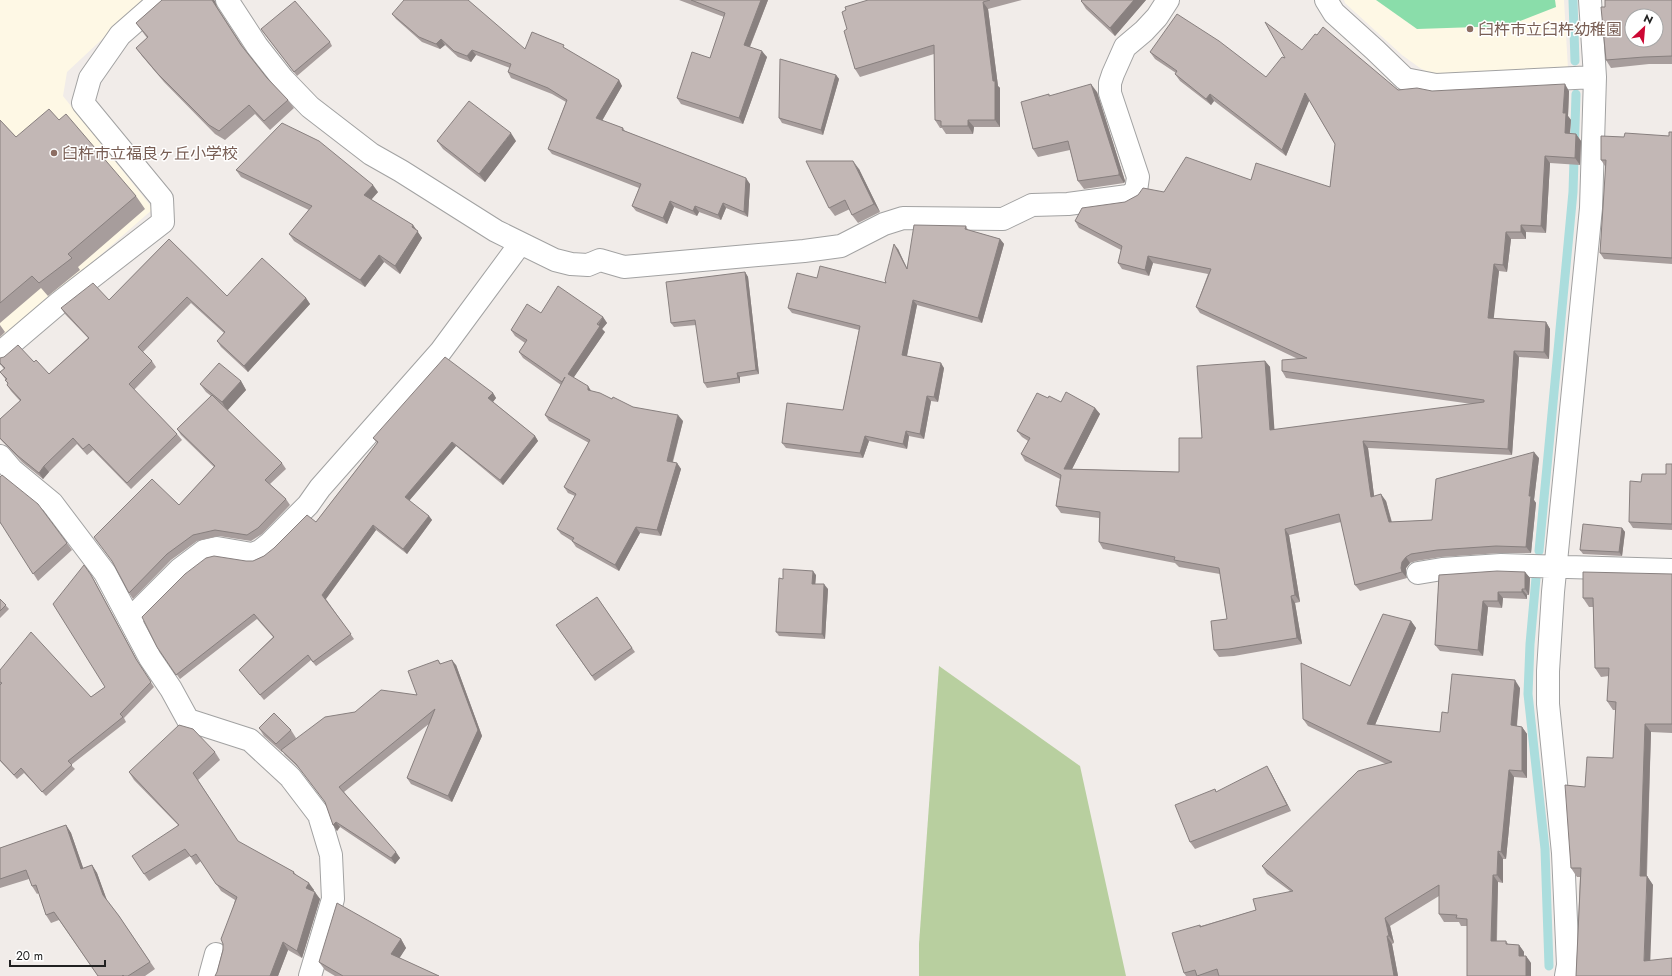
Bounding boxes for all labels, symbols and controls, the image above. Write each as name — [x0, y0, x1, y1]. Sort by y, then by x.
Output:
north arrow — [1624, 8, 1664, 48]
text: N — [1641, 10, 1656, 28]
place label: 臼杵市立臼杵幼稚園 — [1478, 18, 1622, 41]
marker: 臼杵市立臼杵幼稚園 — [1465, 24, 1475, 34]
place label: 臼杵市立福良ヶ丘小学校 — [62, 142, 238, 165]
marker: 臼杵市立福良ヶ丘小学校 — [49, 148, 59, 158]
scale bar — [10, 942, 105, 968]
text: 20 m — [16, 947, 43, 965]

